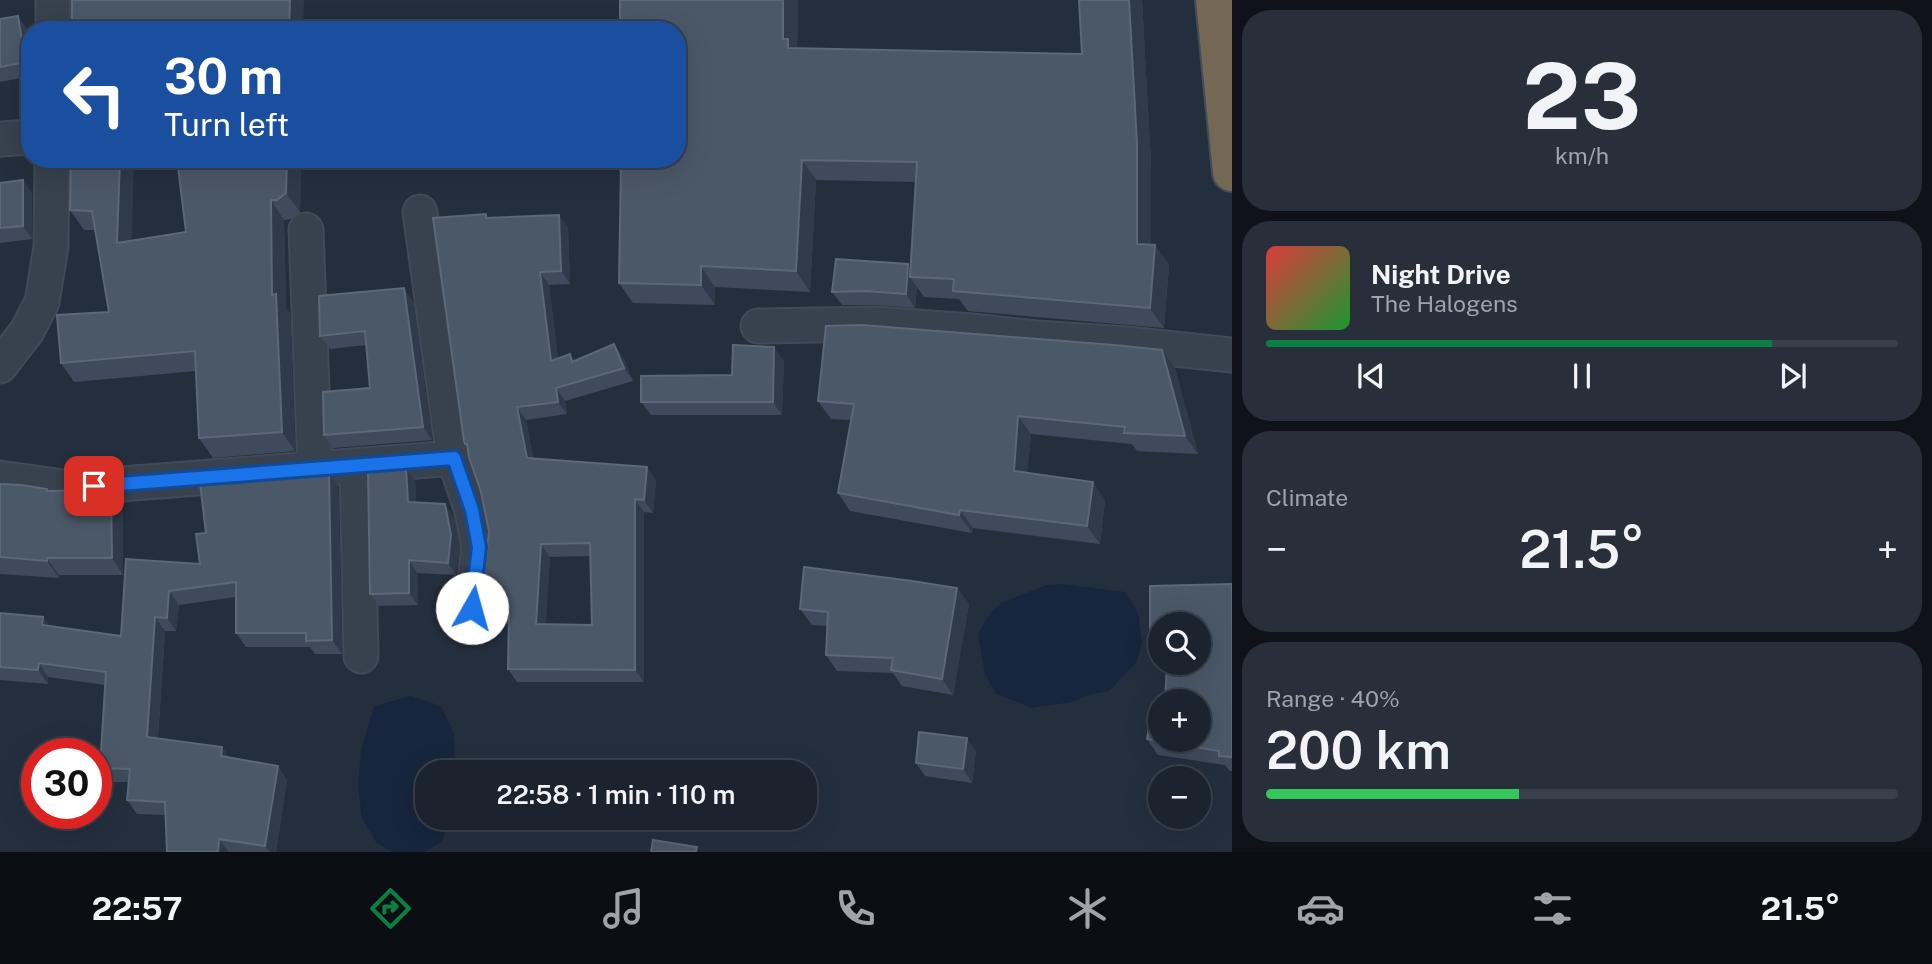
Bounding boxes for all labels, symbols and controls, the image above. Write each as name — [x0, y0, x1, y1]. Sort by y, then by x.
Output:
text: 23 — [1523, 43, 1641, 149]
text: 30 m — [164, 47, 283, 105]
icon: left — [49, 49, 140, 140]
text: Turn left — [164, 106, 289, 143]
text: km/h — [1555, 142, 1609, 169]
text: Night Drive — [1371, 259, 1511, 290]
text: The Halogens — [1371, 290, 1518, 317]
icon: previous — [1352, 357, 1390, 395]
icon: pause — [1563, 357, 1601, 395]
icon: next — [1774, 357, 1812, 395]
pin — [64, 456, 124, 516]
icon: arrive — [75, 467, 113, 505]
text: Climate — [1266, 484, 1348, 511]
text: 21.5° — [1519, 519, 1645, 580]
text: − — [1266, 527, 1287, 572]
text: + — [1877, 527, 1898, 572]
position arrow — [435, 571, 509, 645]
map controls — [1148, 612, 1211, 829]
button: search — [1148, 612, 1211, 675]
text: Range · 40% — [1266, 685, 1400, 712]
button: + — [1148, 689, 1211, 752]
text: 200 km — [1266, 720, 1451, 781]
speed limit sign: 30 — [21, 738, 112, 829]
button: − — [1148, 766, 1211, 829]
text: 22:58 · 1 min · 110 m — [497, 779, 735, 810]
icon: directions — [366, 884, 415, 933]
icon: music — [599, 884, 648, 933]
icon: phone — [831, 884, 880, 933]
icon: climate — [1063, 884, 1112, 933]
icon: car — [1296, 884, 1345, 933]
icon: filters — [1528, 884, 1577, 933]
text: 22:57 — [92, 890, 183, 927]
text: 21.5° — [1761, 890, 1840, 927]

